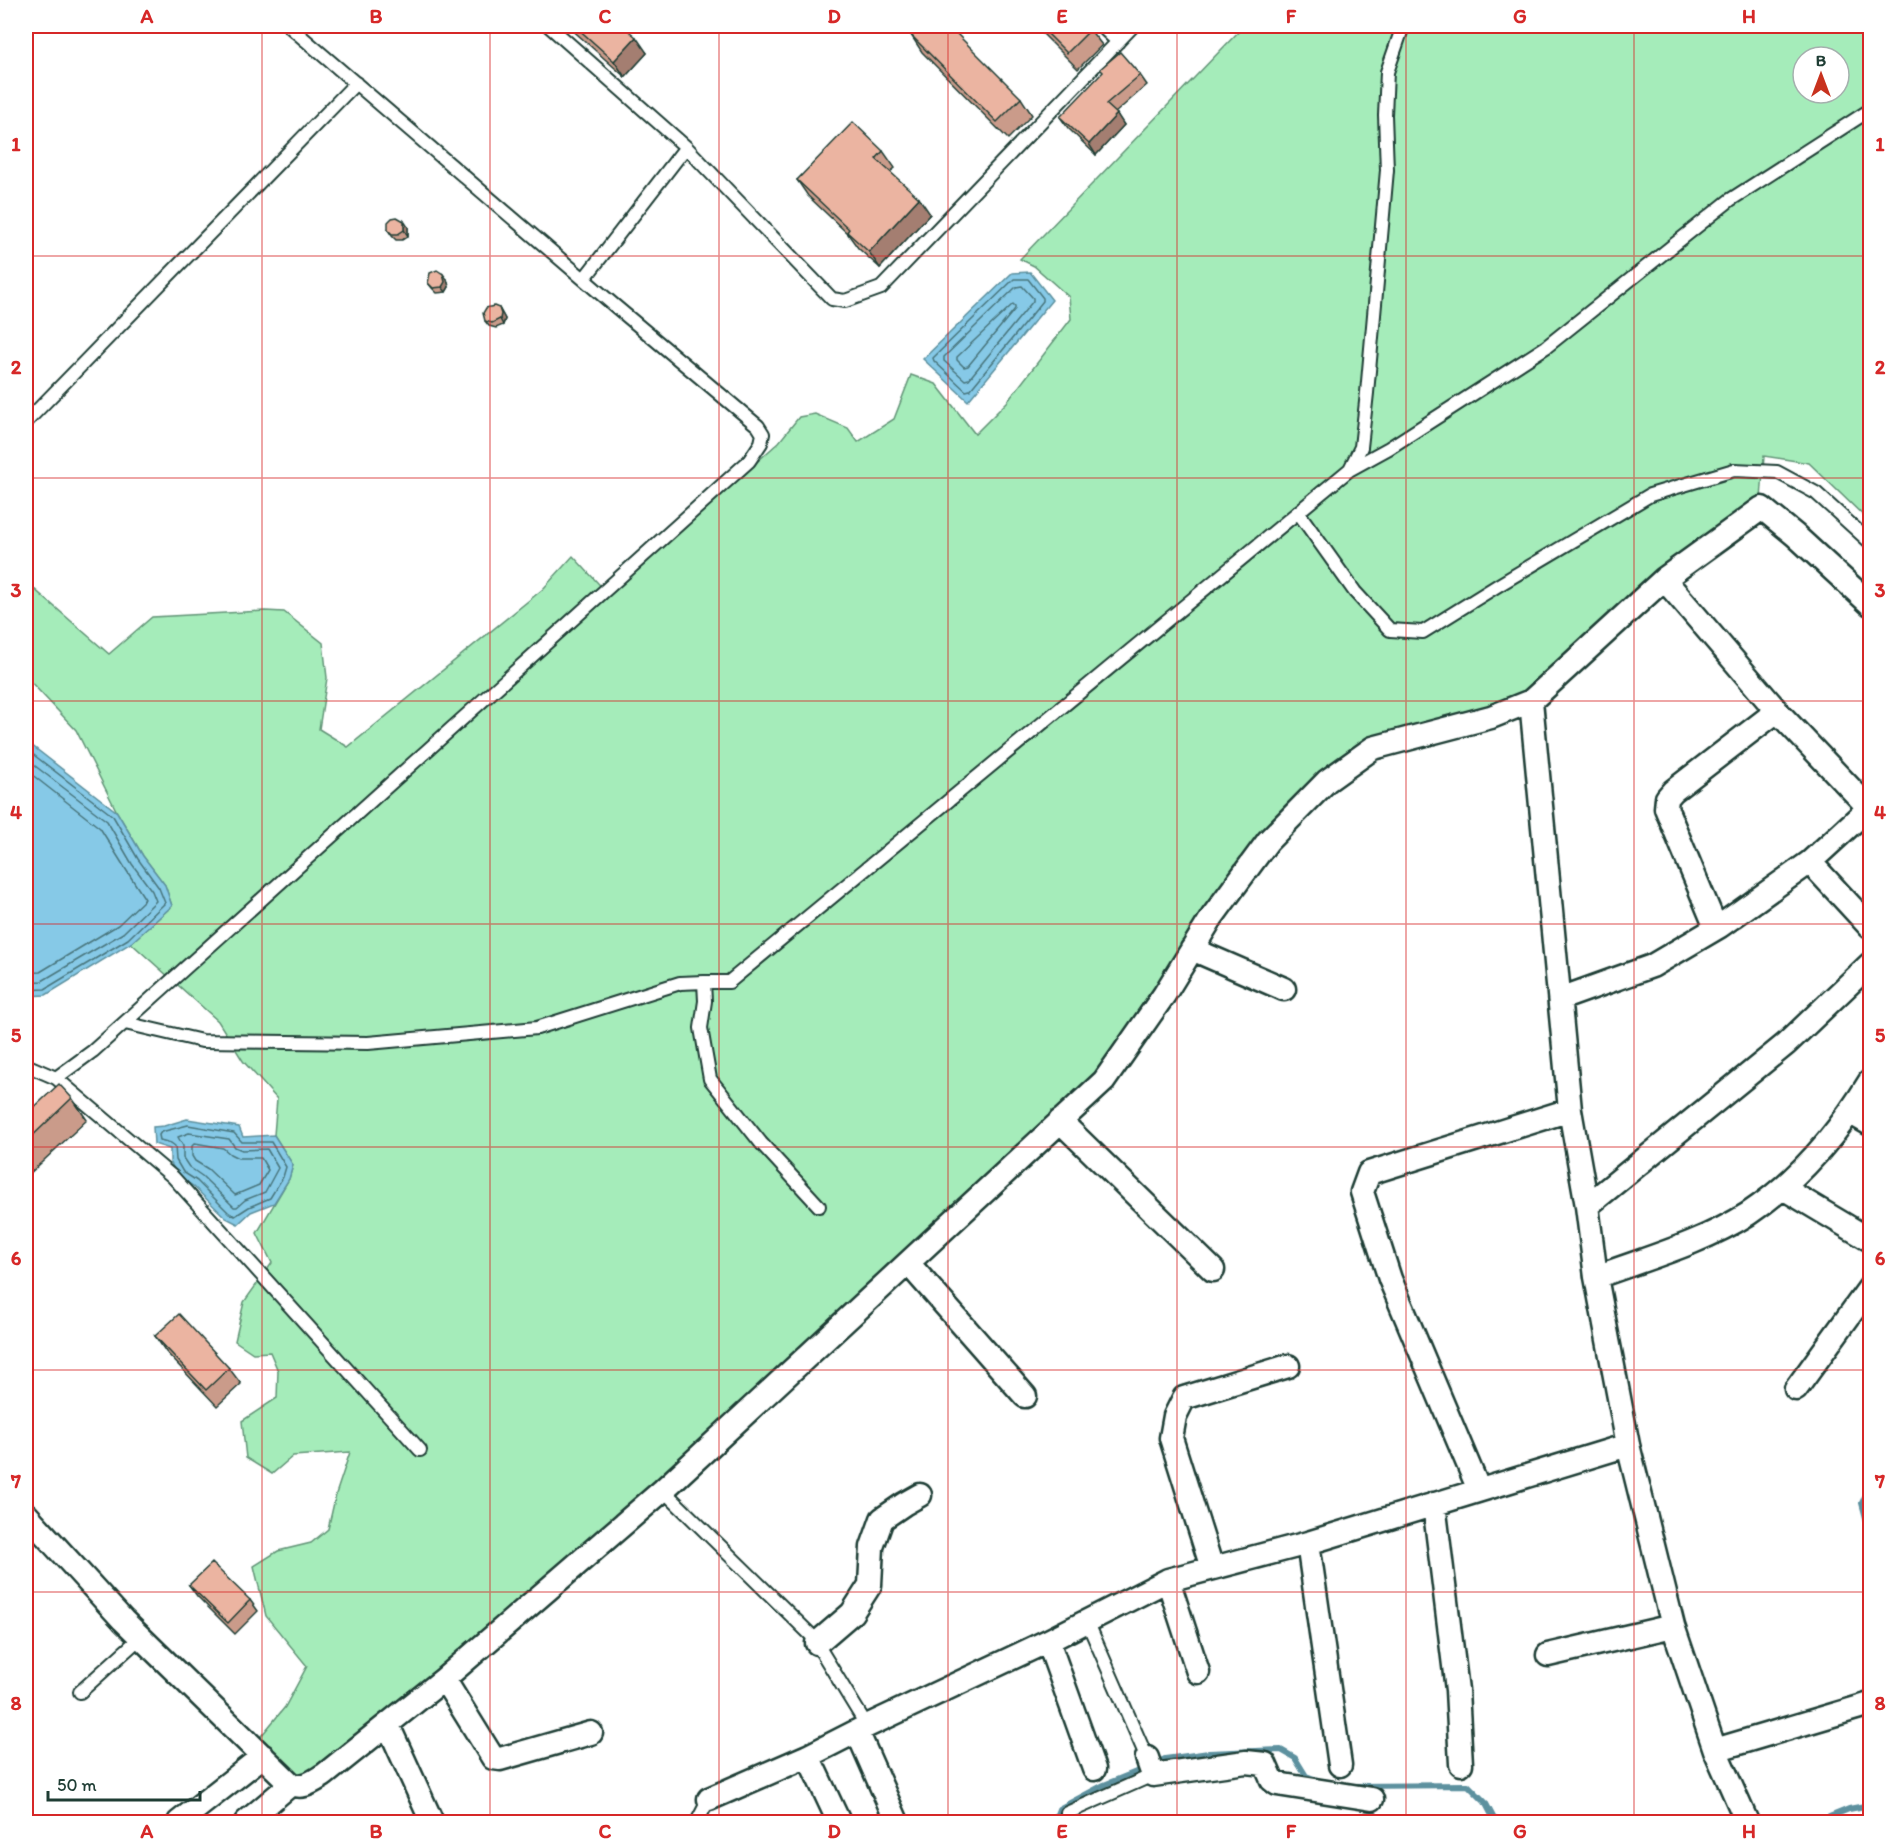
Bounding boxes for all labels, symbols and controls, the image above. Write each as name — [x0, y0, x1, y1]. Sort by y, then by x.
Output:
text: A — [140, 4, 154, 28]
text: B — [370, 4, 383, 28]
text: C — [599, 4, 612, 28]
text: D — [827, 4, 841, 28]
text: E — [1056, 4, 1068, 28]
text: F — [1286, 4, 1297, 28]
text: G — [1513, 4, 1527, 28]
text: H — [1742, 4, 1756, 28]
north arrow — [1791, 45, 1851, 105]
text: B — [1816, 51, 1827, 70]
text: 1 — [11, 132, 21, 156]
text: 1 — [1875, 132, 1885, 156]
text: 2 — [11, 355, 22, 379]
text: 2 — [1875, 355, 1886, 379]
text: 3 — [11, 578, 22, 602]
text: 3 — [1875, 578, 1886, 602]
text: 4 — [10, 800, 22, 824]
text: 4 — [1874, 800, 1886, 824]
text: 5 — [11, 1023, 22, 1047]
text: 5 — [1875, 1023, 1886, 1047]
text: 6 — [11, 1246, 22, 1270]
text: 6 — [1875, 1246, 1886, 1270]
text: 7 — [10, 1469, 21, 1493]
text: 7 — [1874, 1469, 1885, 1493]
text: 8 — [11, 1691, 22, 1715]
text: 8 — [1875, 1691, 1886, 1715]
scale bar — [48, 1764, 200, 1802]
text: 50 m — [57, 1774, 97, 1796]
text: A — [140, 1819, 154, 1843]
text: B — [370, 1819, 383, 1843]
text: C — [599, 1819, 612, 1843]
text: D — [827, 1819, 841, 1843]
text: E — [1056, 1819, 1068, 1843]
text: F — [1286, 1819, 1297, 1843]
text: G — [1513, 1819, 1527, 1843]
text: H — [1742, 1819, 1756, 1843]

